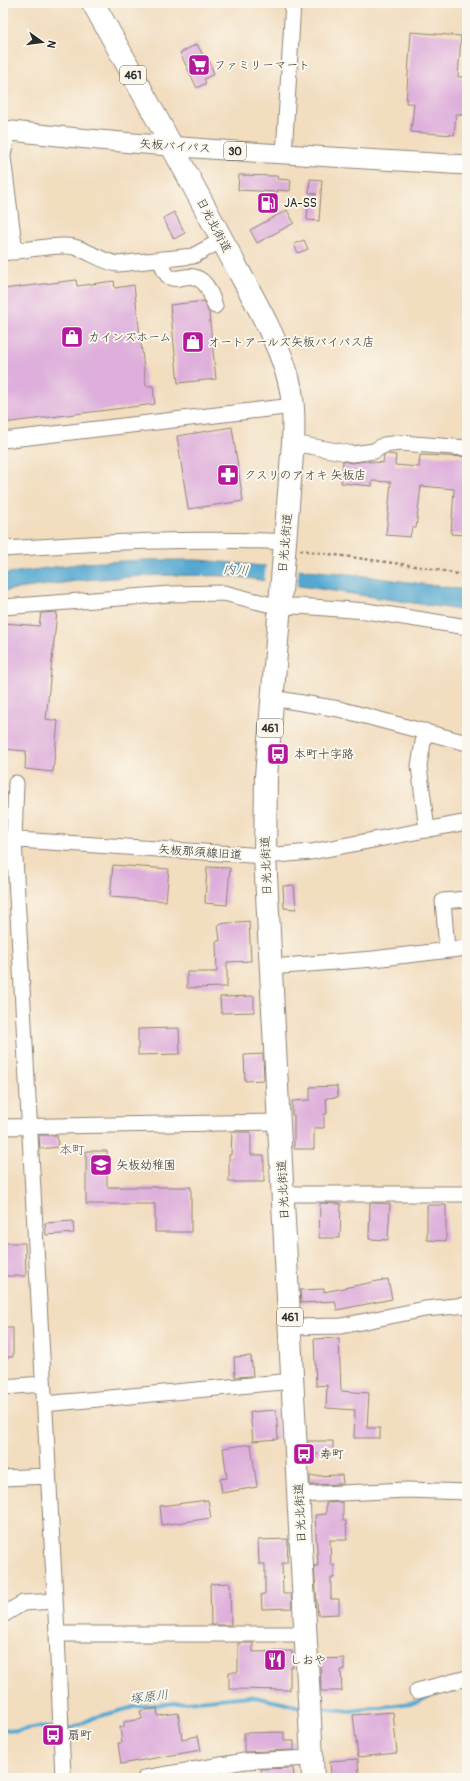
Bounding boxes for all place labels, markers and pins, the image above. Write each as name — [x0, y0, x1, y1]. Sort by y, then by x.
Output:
supermarket icon: ファミリーマート — [186, 52, 212, 78]
place label: ファミリーマート — [214, 58, 310, 73]
fuel station icon: JA-SS — [255, 190, 281, 216]
place label: JA-SS — [284, 196, 317, 211]
shop icon: カインズホーム — [59, 324, 85, 350]
shop icon: オートアールズ矢板バイパス店 — [180, 329, 206, 355]
place label: カインズホーム — [88, 330, 172, 345]
place label: オートアールズ矢板バイパス店 — [208, 335, 375, 350]
pharmacy icon: クスリのアオキ 矢板店 — [215, 462, 241, 488]
place label: クスリのアオキ 矢板店 — [244, 468, 366, 483]
bus stop icon: 本町十字路 — [265, 741, 291, 767]
place label: 本町十字路 — [294, 747, 354, 762]
school or university icon: 矢板幼稚園 — [88, 1152, 114, 1178]
place label: 矢板幼稚園 — [116, 1158, 176, 1173]
bus stop icon: 寿町 — [291, 1441, 317, 1467]
place label: 寿町 — [320, 1447, 344, 1462]
restaurant icon: しおや — [262, 1647, 288, 1673]
place label: しおや — [290, 1653, 326, 1668]
bus stop icon: 扇町 — [40, 1722, 66, 1748]
place label: 扇町 — [68, 1728, 92, 1743]

